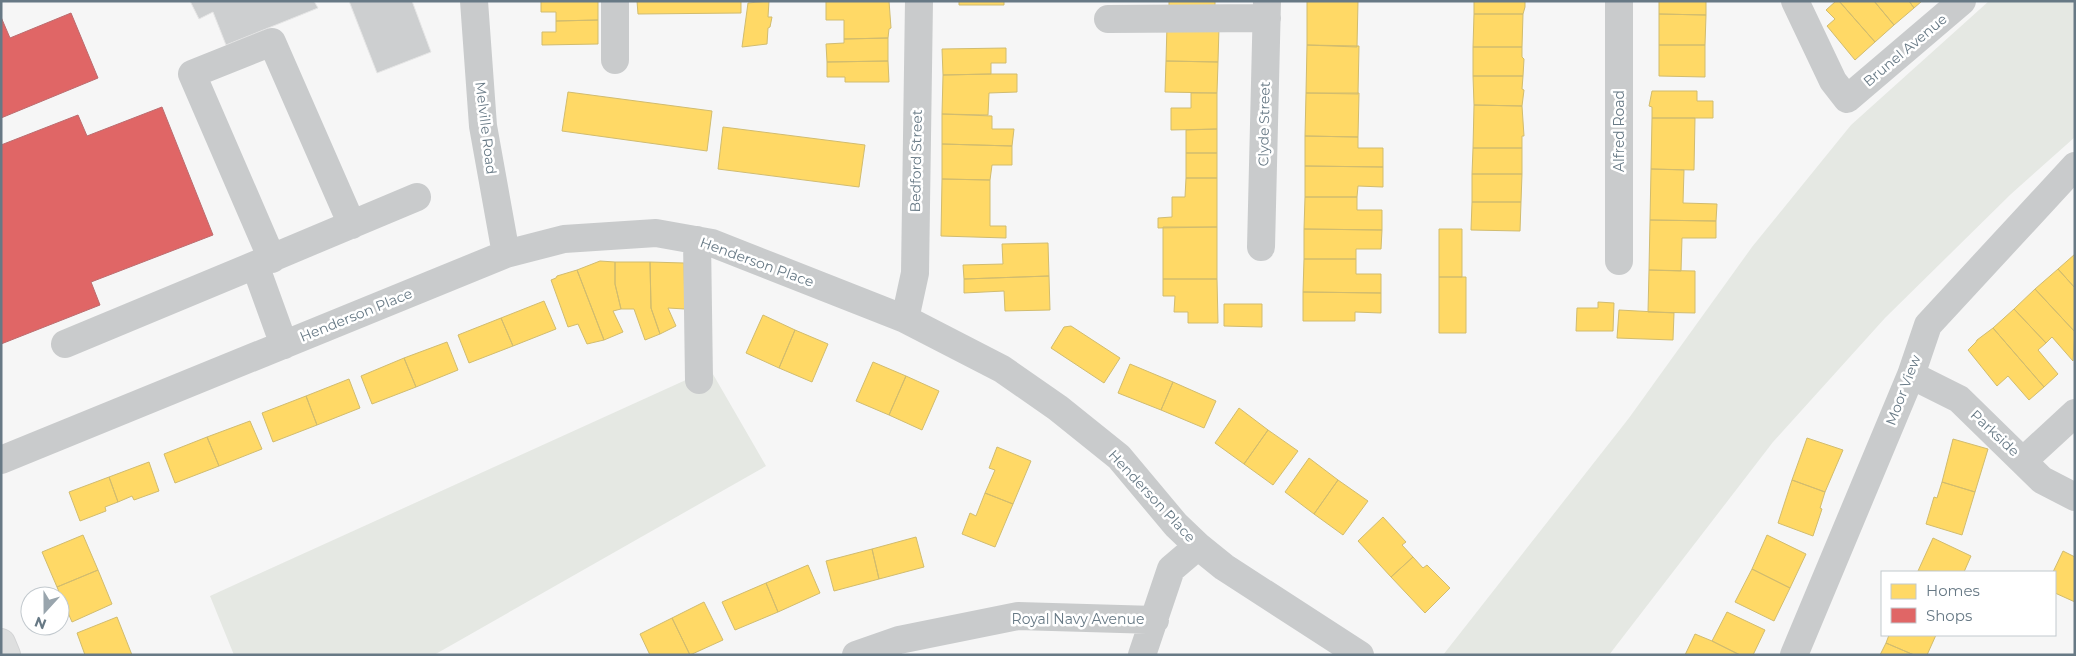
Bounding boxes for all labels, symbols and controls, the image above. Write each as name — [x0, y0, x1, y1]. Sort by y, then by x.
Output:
street label: Brunel Avenue — [1859, 10, 1951, 90]
street label: Melville Road — [471, 81, 501, 175]
street label: Clyde Street — [1254, 81, 1274, 167]
street label: Alfred Road — [1610, 90, 1628, 172]
street label: Bedford Street — [906, 109, 926, 213]
street label: Henderson Place — [698, 233, 816, 291]
street label: Henderson Place — [297, 284, 415, 346]
street label: Moor View — [1881, 352, 1925, 428]
street label: Parkside — [1967, 406, 2023, 460]
street label: Henderson Place — [1105, 446, 1199, 546]
legend — [1881, 571, 2056, 636]
text: Homes — [1926, 581, 1980, 600]
north arrow — [20, 586, 70, 636]
text: Shops — [1926, 606, 1972, 625]
street label: Royal Navy Avenue — [1012, 610, 1144, 628]
text: N — [32, 613, 49, 634]

